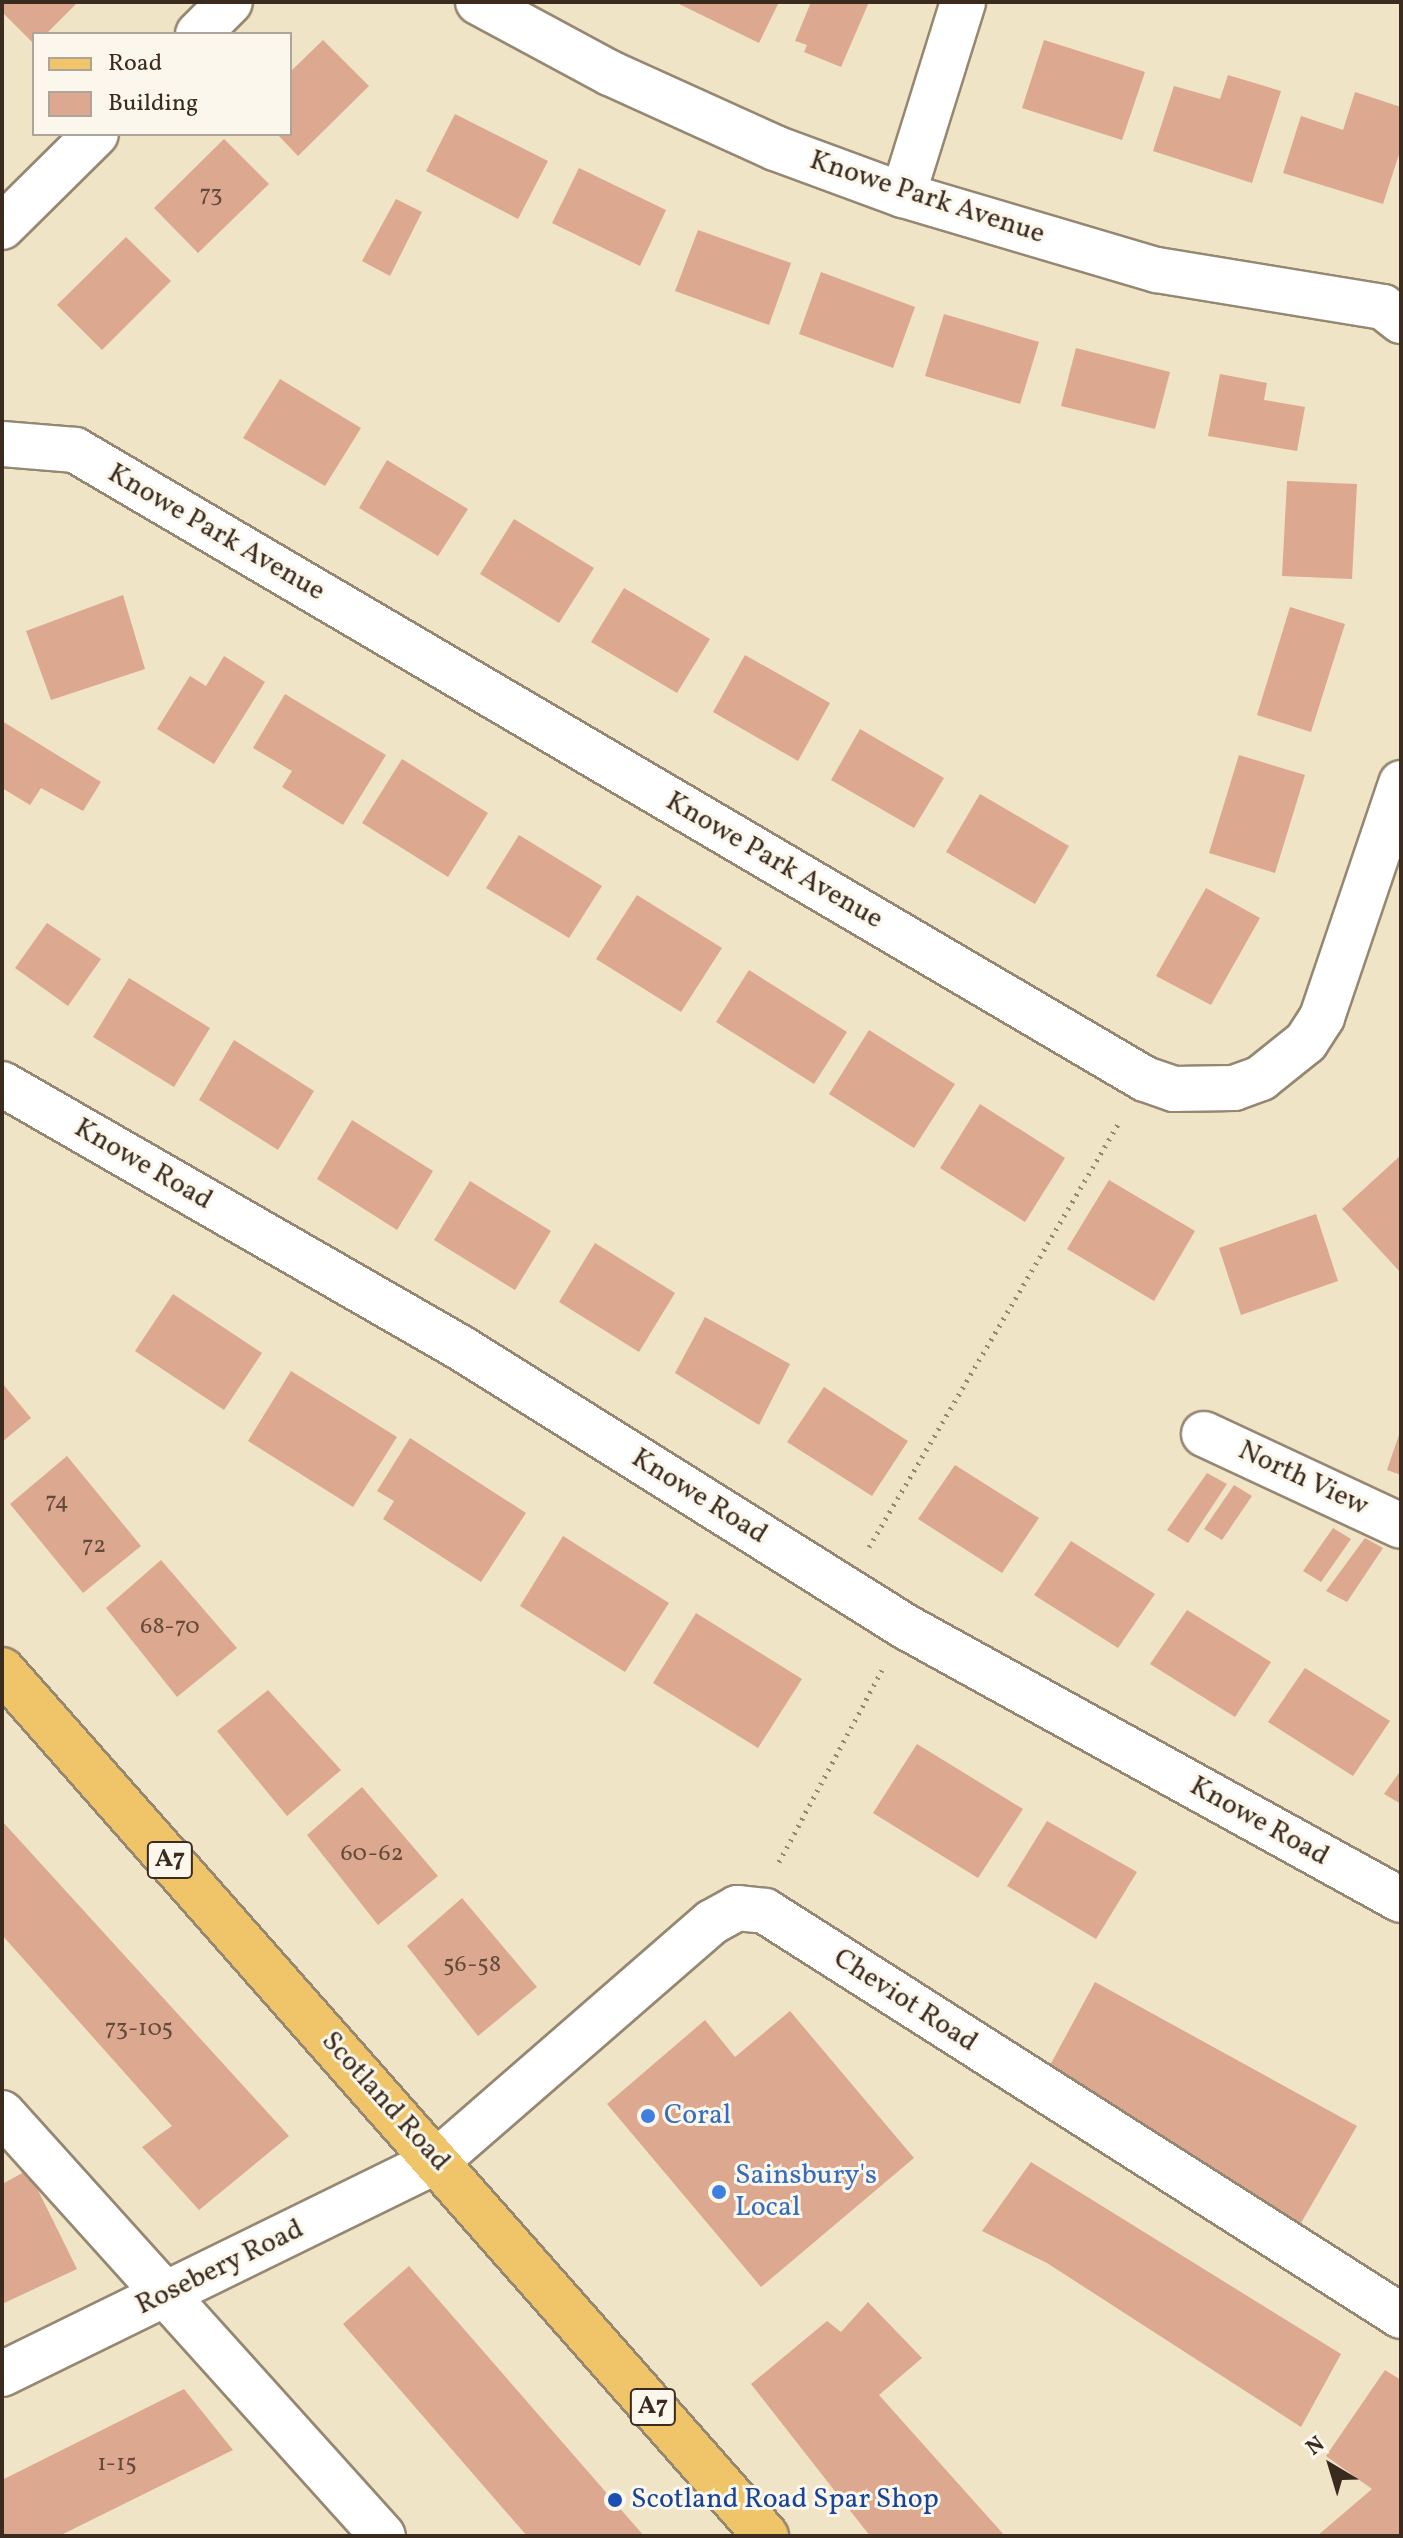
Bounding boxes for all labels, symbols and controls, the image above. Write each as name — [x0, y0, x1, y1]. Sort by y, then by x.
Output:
legend — [32, 32, 292, 136]
text: Road — [108, 47, 162, 81]
text: Building — [108, 87, 198, 121]
street label: Knowe Park Avenue — [805, 144, 1049, 252]
house number: 73 — [199, 182, 223, 210]
street label: Knowe Park Avenue — [102, 457, 330, 609]
street label: Knowe Park Avenue — [660, 785, 888, 937]
street label: Knowe Road — [68, 1112, 218, 1218]
street label: North View — [1232, 1434, 1374, 1524]
street label: Knowe Road — [625, 1442, 773, 1552]
house number: 74 — [45, 1489, 69, 1517]
house number: 72 — [82, 1533, 106, 1561]
house number: 68-70 — [140, 1614, 200, 1642]
street label: Knowe Road — [1184, 1770, 1334, 1874]
road number: A7 — [146, 1838, 194, 1882]
house number: 60-62 — [340, 1841, 404, 1869]
street label: Cheviot Road — [827, 1942, 983, 2060]
house number: 56-58 — [443, 1952, 501, 1980]
house number: 73-105 — [105, 2016, 173, 2044]
street label: Scotland Road — [314, 2025, 456, 2179]
place label: Coral — [664, 2099, 731, 2133]
marker: Coral — [639, 2107, 657, 2125]
place label: Sainsbury's Local — [735, 2159, 877, 2225]
marker: Sainsbury's Local — [710, 2183, 728, 2201]
street label: Rosebery Road — [130, 2213, 310, 2323]
road number: A7 — [629, 2385, 677, 2429]
north arrow — [1291, 2426, 1371, 2506]
text: N — [1300, 2430, 1332, 2464]
house number: 1-15 — [97, 2451, 137, 2479]
place label: Scotland Road Spar Shop — [631, 2483, 939, 2517]
marker: Scotland Road Spar Shop — [606, 2491, 624, 2509]

